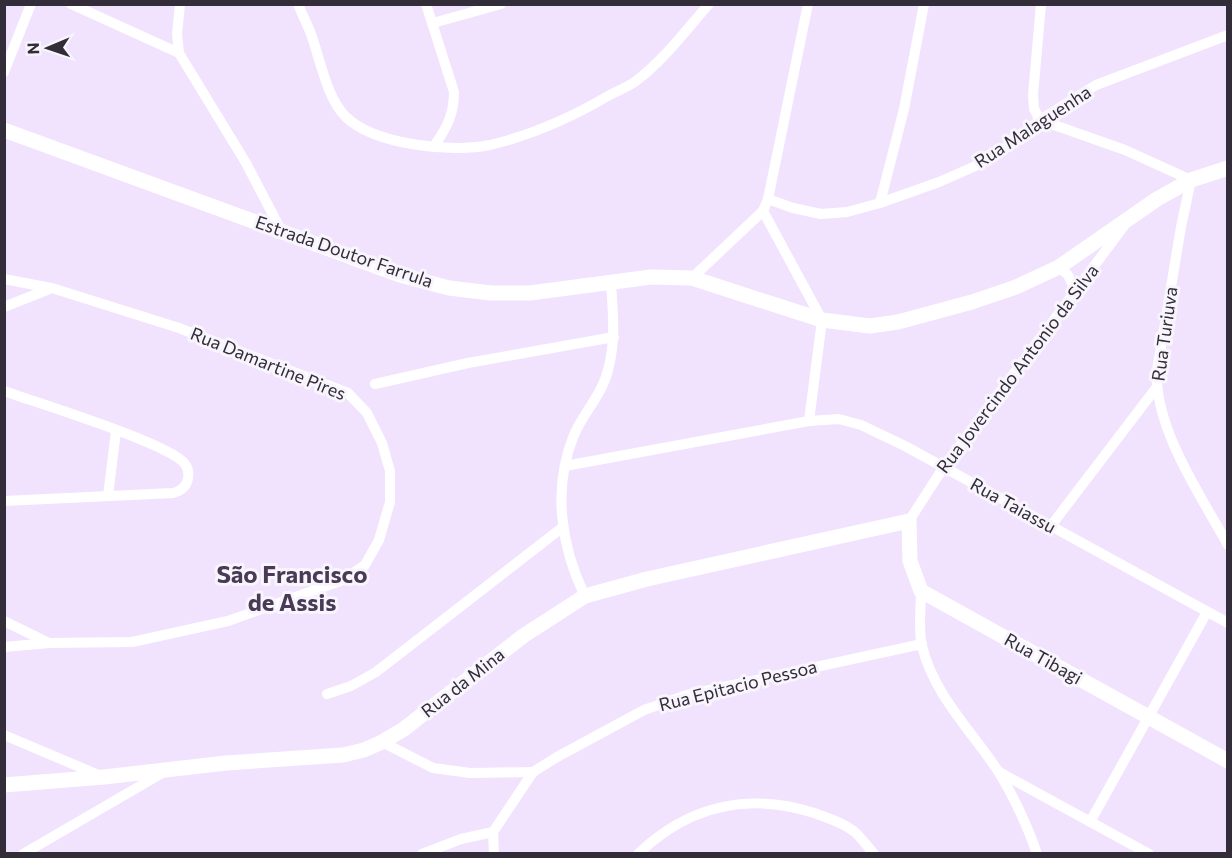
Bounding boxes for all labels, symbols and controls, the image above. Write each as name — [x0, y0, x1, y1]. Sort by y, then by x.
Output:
north arrow — [18, 18, 78, 78]
text: N — [23, 42, 42, 55]
street label: Rua Malaguenha — [970, 80, 1095, 172]
street label: Estrada Doutor Farrula — [253, 210, 436, 292]
street label: Rua Jovercindo Antonio da Silva — [931, 260, 1103, 477]
street label: Rua Turiuva — [1146, 285, 1182, 383]
street label: Rua Damartine Pires — [187, 322, 349, 404]
street label: Rua Taiassu — [967, 473, 1060, 538]
district label: São Francisco de Assis — [216, 559, 368, 616]
street label: Rua Tibagi — [1001, 628, 1086, 688]
street label: Rua da Mina — [416, 643, 508, 722]
street label: Rua Epitacio Pessoa — [656, 655, 819, 715]

